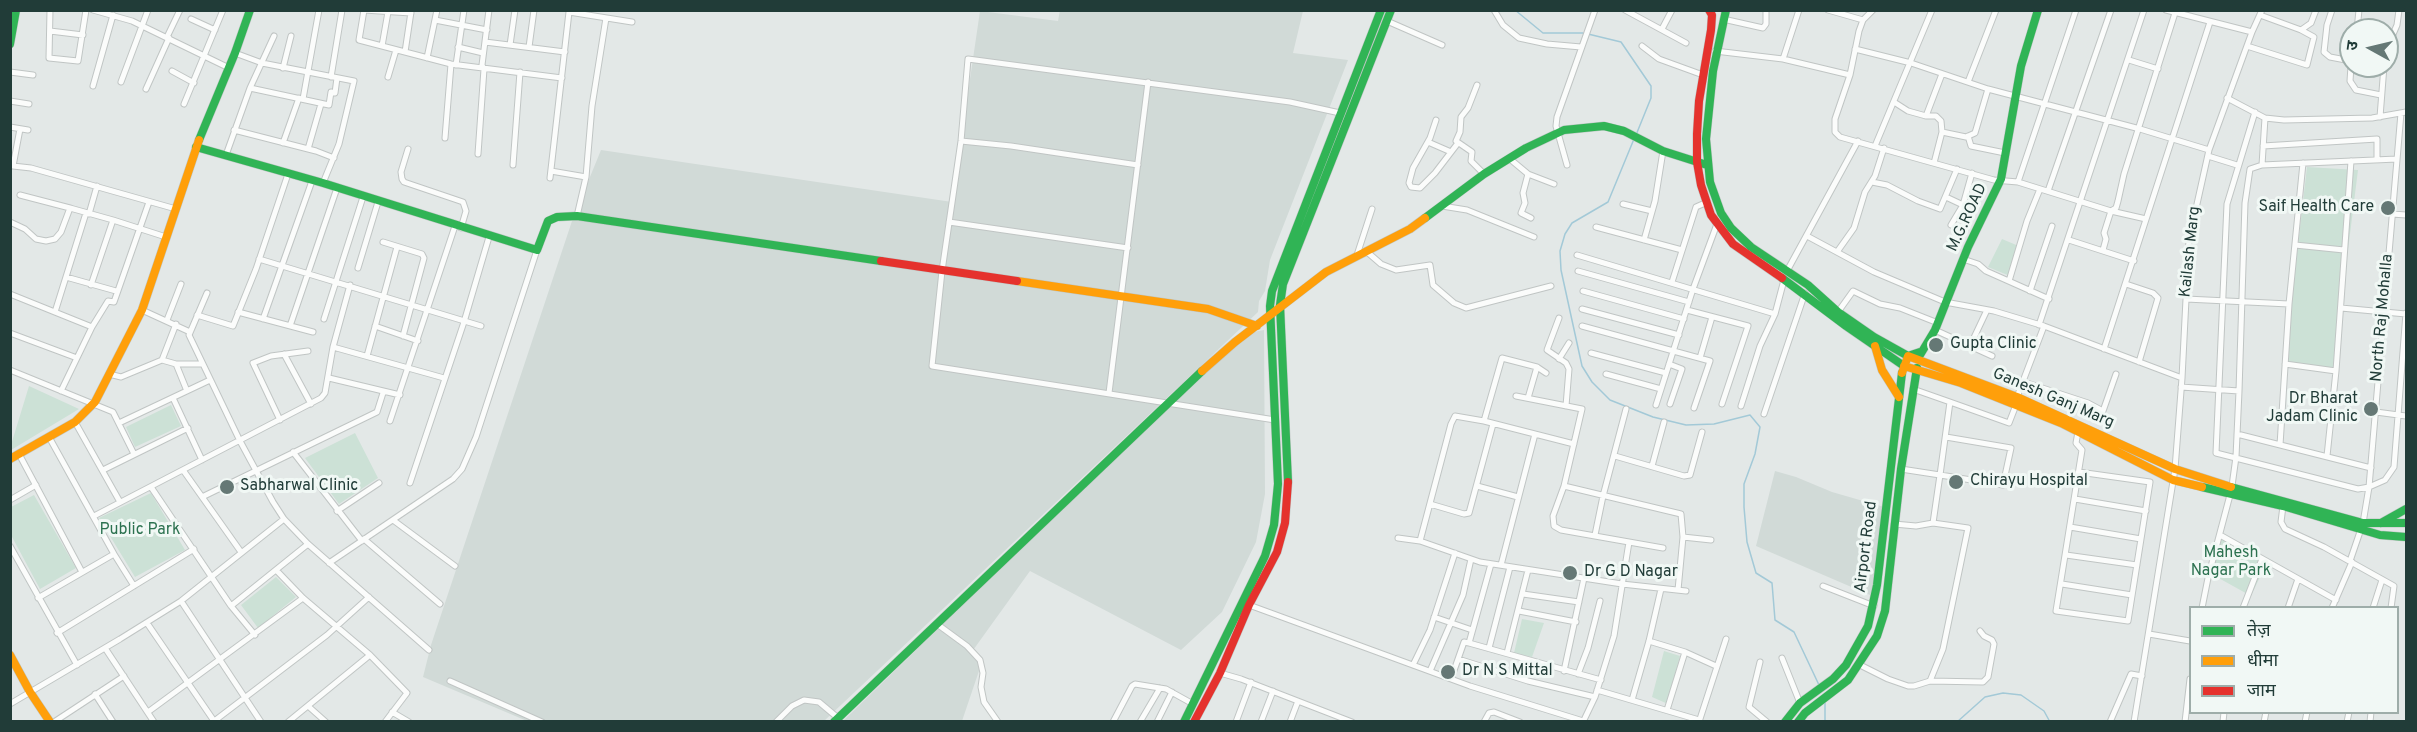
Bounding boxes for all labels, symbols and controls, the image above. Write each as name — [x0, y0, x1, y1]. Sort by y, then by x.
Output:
north arrow — [2339, 18, 2399, 78]
text: उ — [2343, 40, 2364, 52]
street label: M.G.ROAD — [1944, 181, 1992, 255]
place label: Saif Health Care — [2259, 198, 2374, 218]
marker: Saif Health Care — [2379, 199, 2397, 217]
street label: Kailash Marg — [2177, 205, 2205, 299]
street label: North Raj Mohalla — [2368, 253, 2398, 383]
place label: Gupta Clinic — [1950, 335, 2037, 355]
marker: Gupta Clinic — [1927, 336, 1945, 354]
street label: Ganesh Ganj Marg — [1989, 365, 2117, 433]
place label: Dr Bharat Jadam Clinic — [2266, 390, 2358, 428]
marker: Dr Bharat Jadam Clinic — [2362, 400, 2380, 418]
place label: Chirayu Hospital — [1970, 472, 2088, 492]
marker: Chirayu Hospital — [1947, 473, 1965, 491]
place label: Sabharwal Clinic — [240, 477, 358, 497]
marker: Sabharwal Clinic — [218, 478, 236, 496]
street label: Airport Road — [1852, 500, 1882, 594]
park label: Public Park — [100, 521, 180, 541]
park label: Mahesh Nagar Park — [2191, 544, 2271, 582]
place label: Dr G D Nagar — [1584, 563, 1678, 583]
marker: Dr G D Nagar — [1561, 564, 1579, 582]
legend — [2189, 606, 2399, 714]
text: तेज़ — [2247, 620, 2271, 643]
text: धीमा — [2247, 650, 2278, 673]
place label: Dr N S Mittal — [1462, 662, 1553, 682]
marker: Dr N S Mittal — [1439, 663, 1457, 681]
text: जाम — [2247, 680, 2276, 703]

